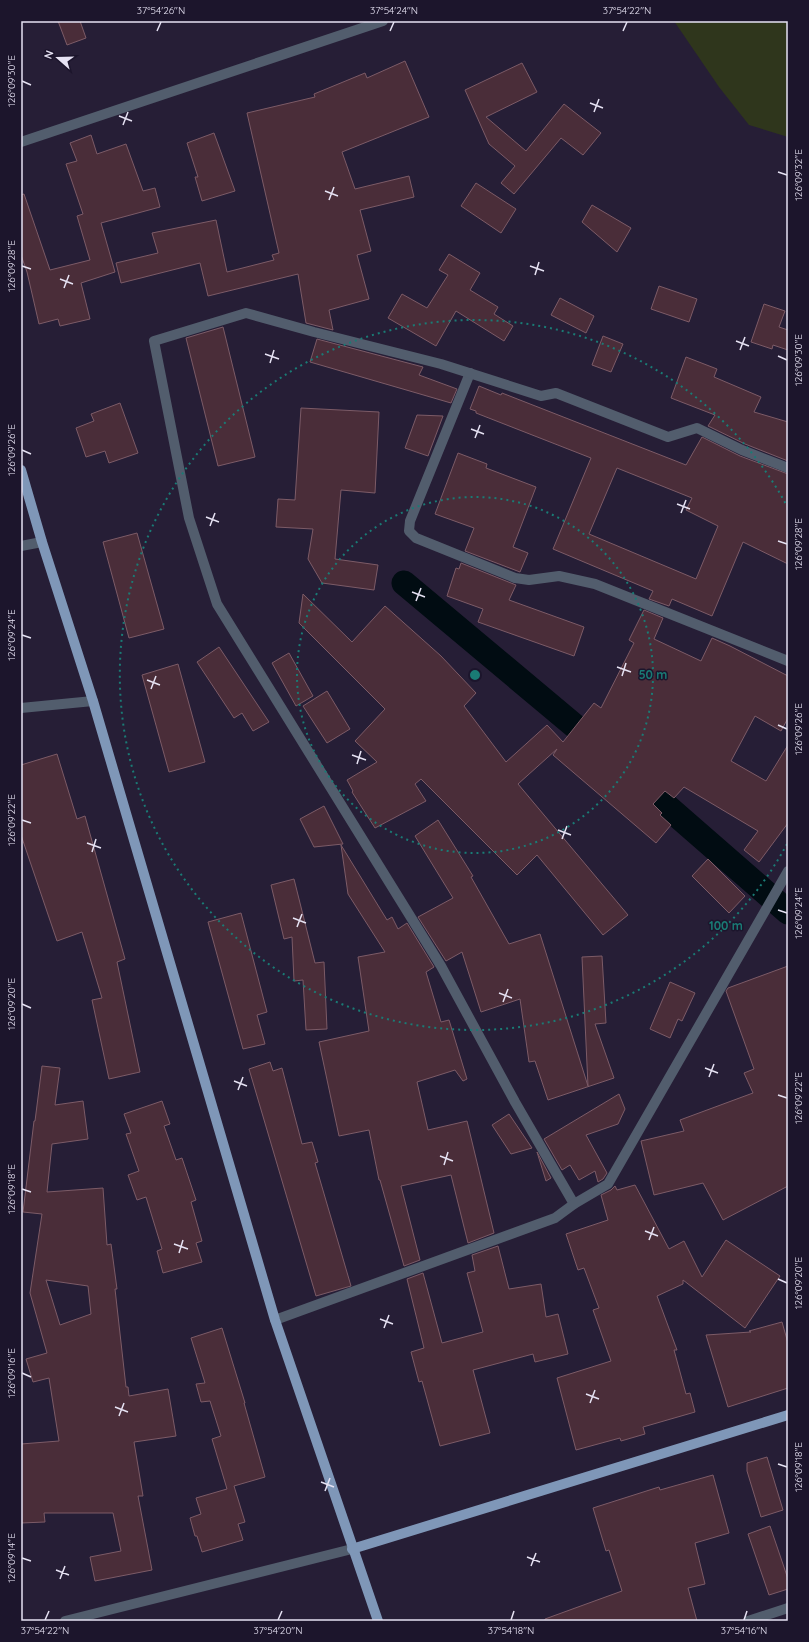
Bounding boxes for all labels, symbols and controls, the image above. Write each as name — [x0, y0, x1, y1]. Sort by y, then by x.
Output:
text: 37°54'26"N — [137, 4, 185, 17]
text: 37°54'24"N — [370, 4, 418, 17]
text: 37°54'22"N — [603, 4, 651, 17]
north arrow — [38, 38, 78, 78]
text: N — [41, 48, 57, 61]
text: 126°09'30"E — [5, 55, 18, 107]
text: 126°09'32"E — [792, 149, 805, 201]
text: 126°09'28"E — [5, 240, 18, 292]
text: 126°09'30"E — [792, 334, 805, 386]
text: 126°09'26"E — [5, 424, 18, 476]
text: 126°09'28"E — [792, 518, 805, 570]
text: 126°09'24"E — [5, 609, 18, 661]
text: 50 m — [639, 667, 667, 682]
centre of rings — [468, 668, 482, 682]
text: 126°09'26"E — [792, 703, 805, 755]
text: 126°09'22"E — [5, 794, 18, 846]
text: 126°09'24"E — [792, 887, 805, 939]
text: 100 m — [709, 918, 743, 933]
text: 126°09'20"E — [5, 977, 18, 1030]
text: 126°09'22"E — [792, 1072, 805, 1124]
text: 126°09'18"E — [5, 1164, 18, 1214]
text: 126°09'20"E — [792, 1256, 805, 1309]
text: 126°09'16"E — [5, 1348, 18, 1398]
text: 126°09'18"E — [792, 1442, 805, 1492]
text: 126°09'14"E — [5, 1533, 18, 1583]
text: 37°54'22"N — [21, 1624, 69, 1637]
text: 37°54'20"N — [254, 1624, 302, 1637]
text: 37°54'18"N — [488, 1624, 534, 1637]
text: 37°54'16"N — [721, 1624, 767, 1637]

